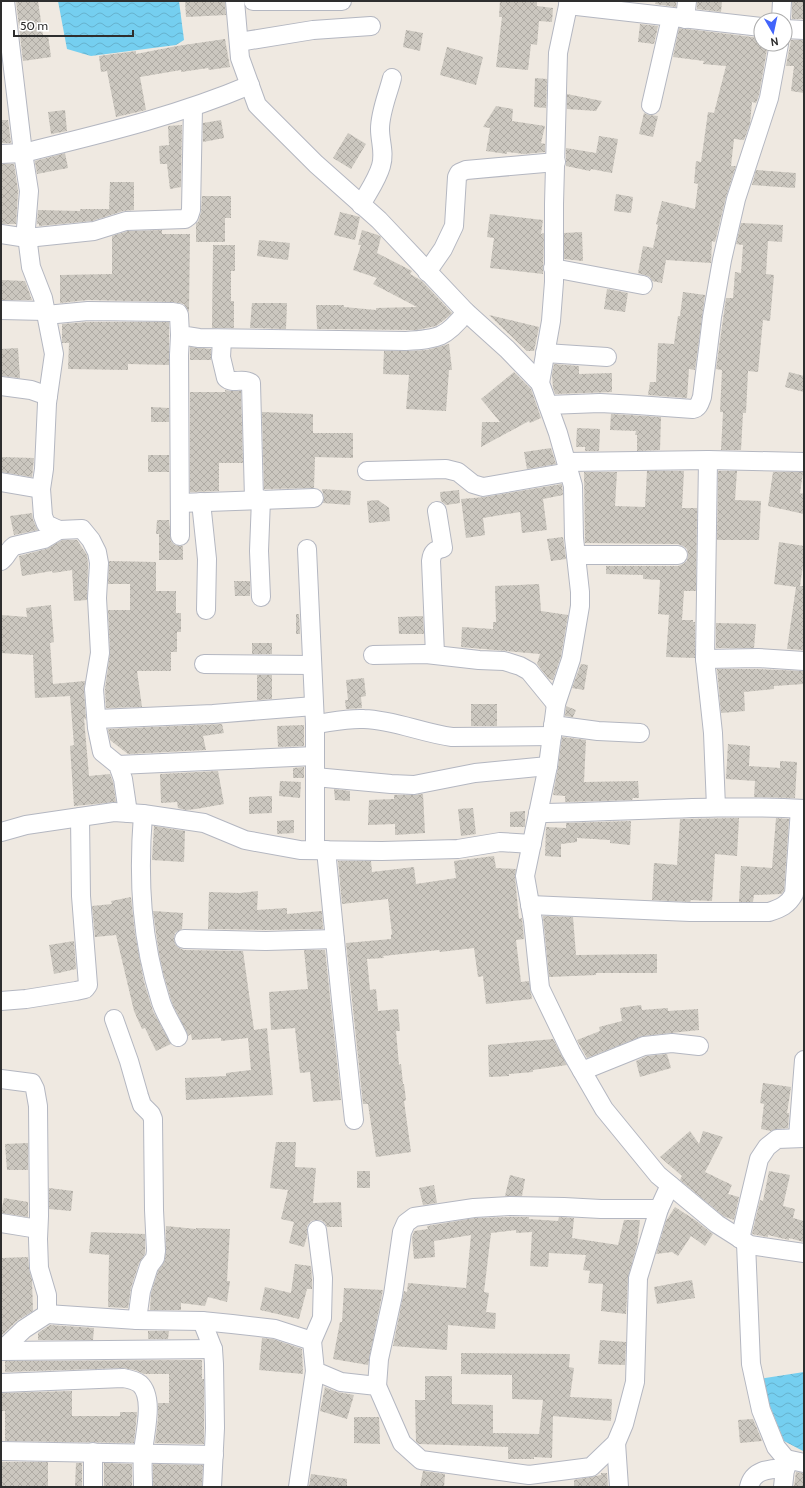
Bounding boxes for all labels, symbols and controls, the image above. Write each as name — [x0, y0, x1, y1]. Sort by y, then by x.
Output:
scale bar — [14, 12, 133, 38]
north arrow — [753, 12, 793, 52]
text: 50 m — [20, 18, 48, 33]
text: N — [770, 34, 780, 49]

